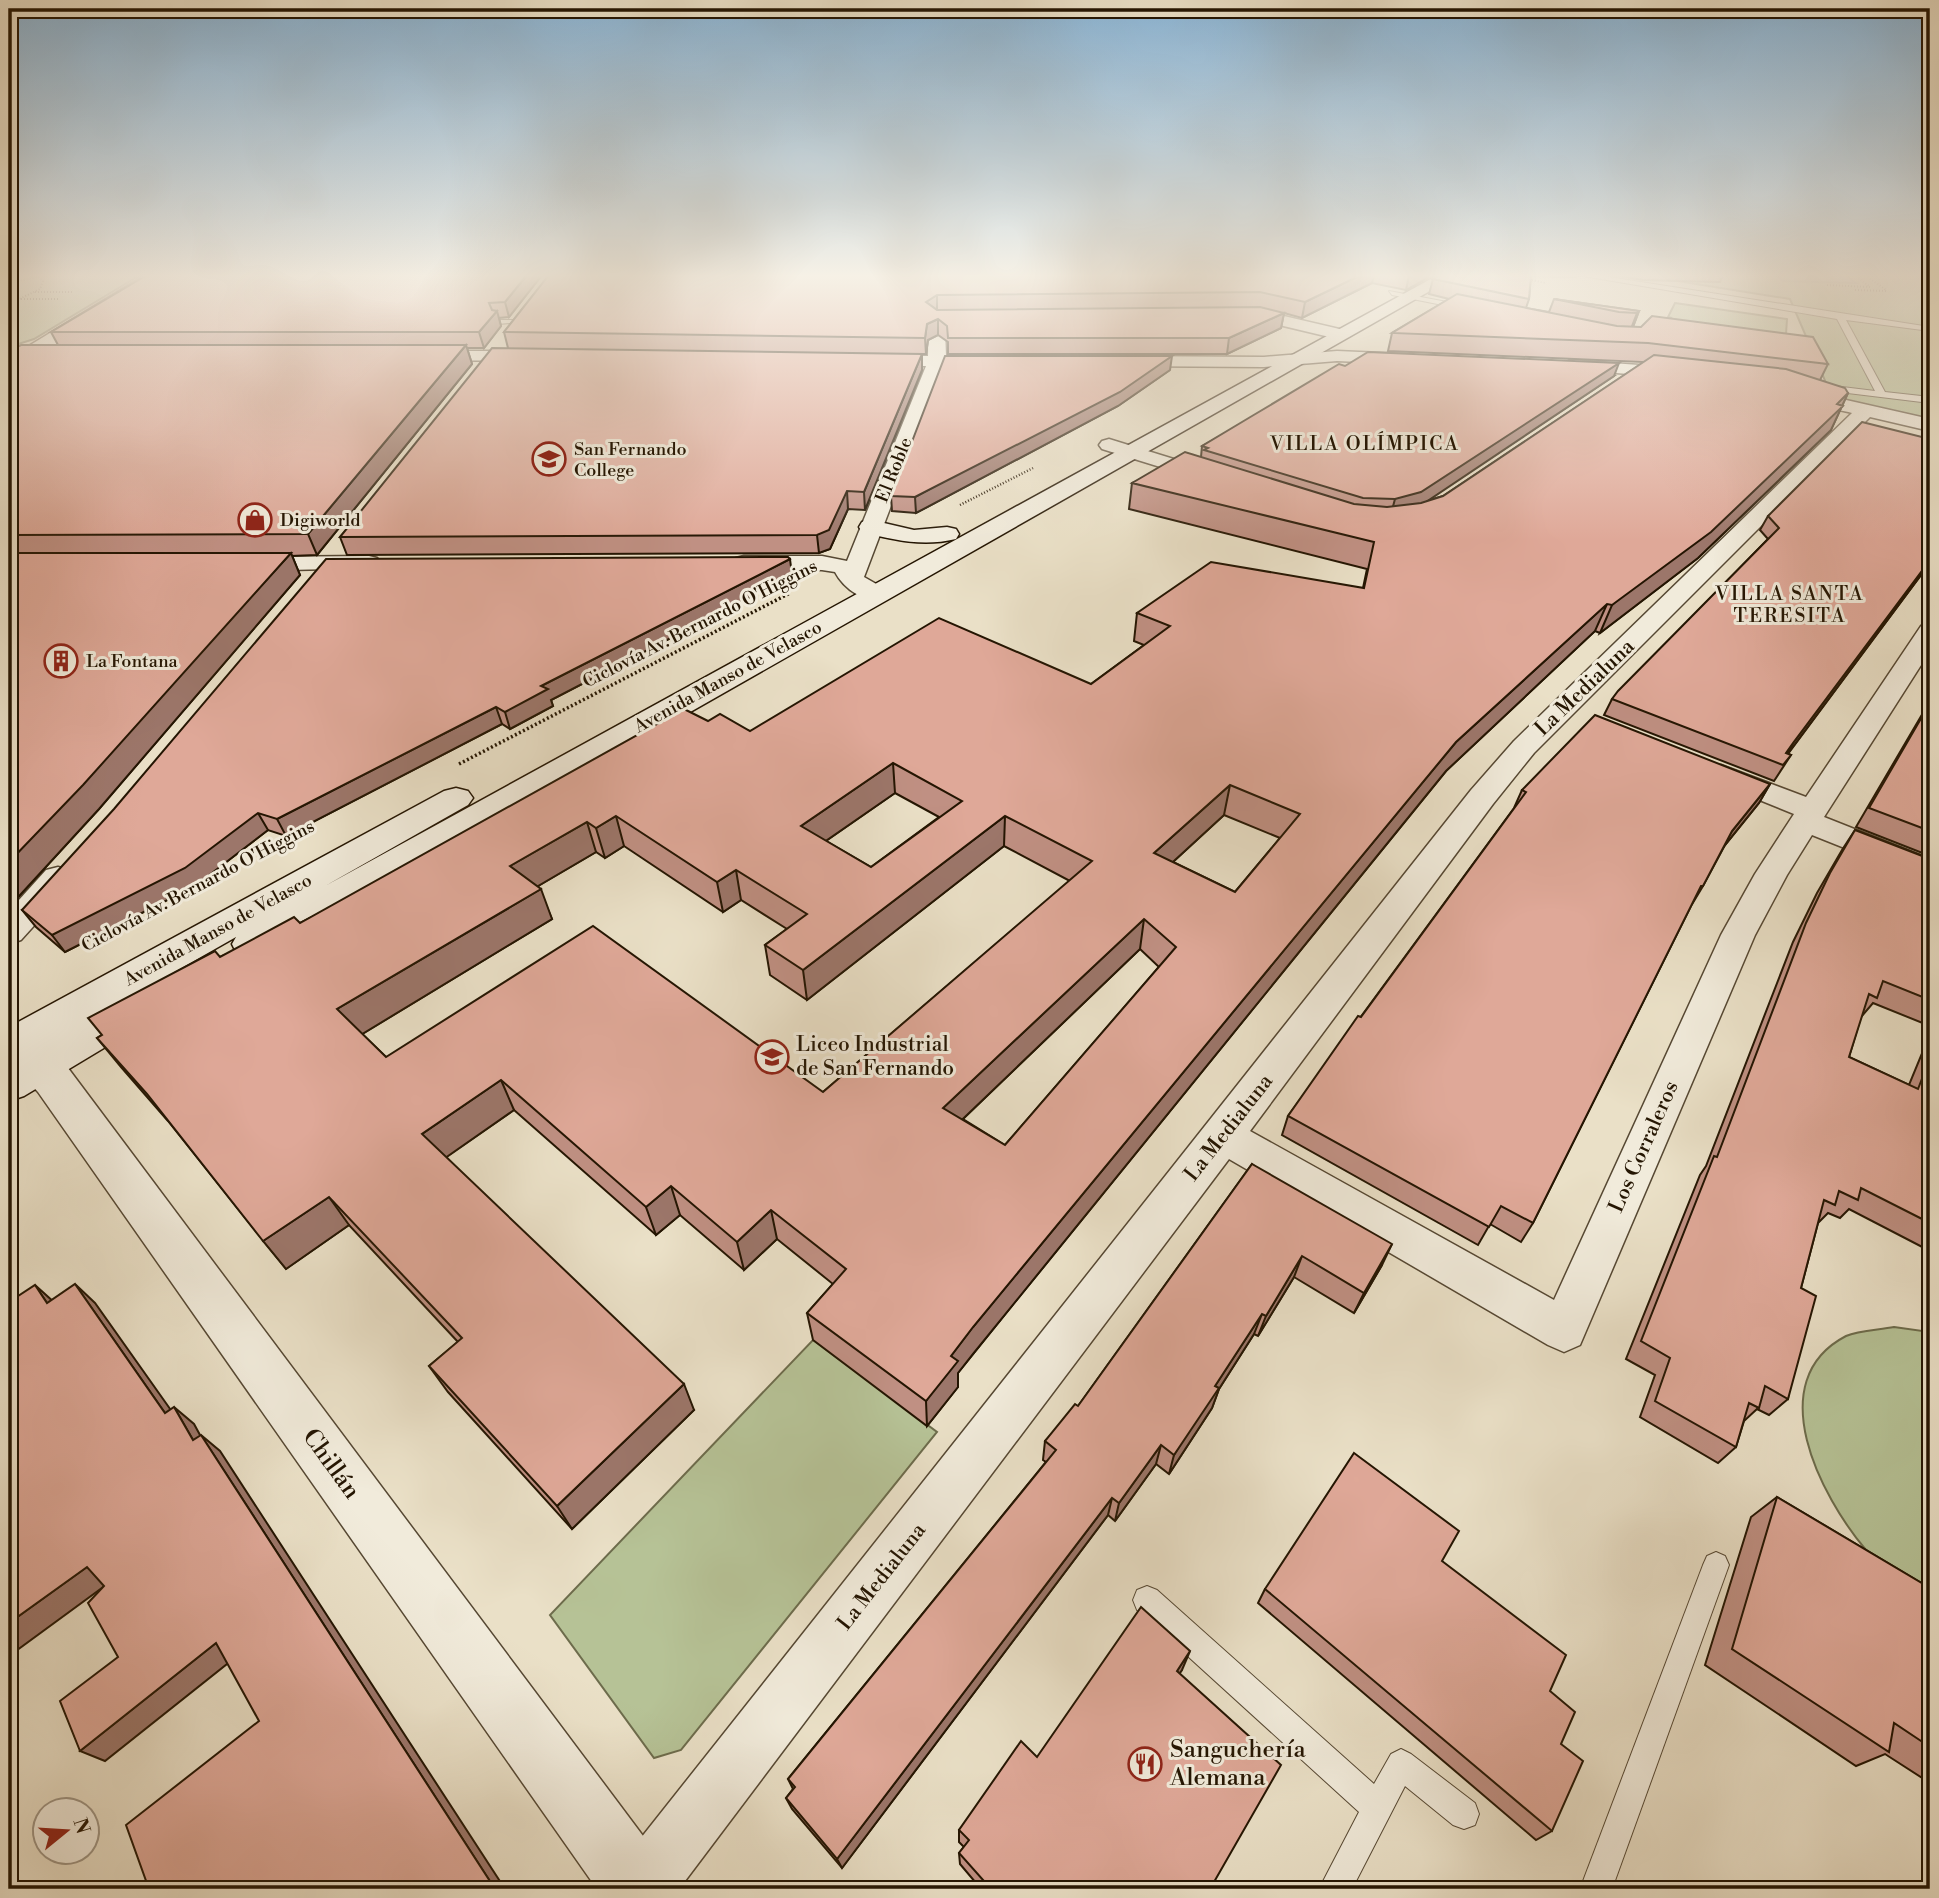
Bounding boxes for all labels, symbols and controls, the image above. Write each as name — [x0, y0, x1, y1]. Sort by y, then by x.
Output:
district label: VILLA OLÍMPICA — [1269, 431, 1460, 456]
street label: El Roble — [870, 434, 918, 506]
place label: San Fernando College — [574, 438, 687, 482]
school or university icon: San Fernando College — [530, 440, 568, 478]
shop icon: Digiworld — [236, 501, 274, 539]
place label: Digiworld — [280, 509, 361, 532]
street label: Ciclovía Av. Bernardo O'Higgins — [579, 555, 821, 693]
district label: VILLA SANTA TERESITA — [1714, 582, 1865, 628]
street label: Avenida Manso de Velasco — [629, 616, 826, 739]
street label: La Medialuna — [1530, 634, 1641, 742]
building icon: La Fontana — [42, 642, 80, 680]
place label: La Fontana — [86, 650, 179, 673]
street label: Ciclovía Av. Bernardo O'Higgins — [78, 815, 319, 957]
street label: Avenida Manso de Velasco — [119, 869, 316, 992]
place label: Liceo Industrial de San Fernando — [796, 1032, 954, 1082]
school or university icon: Liceo Industrial de San Fernando — [753, 1038, 791, 1076]
street label: La Medialuna — [1179, 1069, 1279, 1187]
street label: Los Corraleros — [1603, 1077, 1685, 1217]
street label: Chillán — [296, 1423, 366, 1505]
street label: La Medialuna — [832, 1518, 932, 1636]
place label: Sanguchería Alemana — [1169, 1735, 1306, 1793]
restaurant icon: Sanguchería Alemana — [1126, 1745, 1164, 1783]
north arrow — [32, 1797, 102, 1867]
text: N — [67, 1815, 95, 1837]

